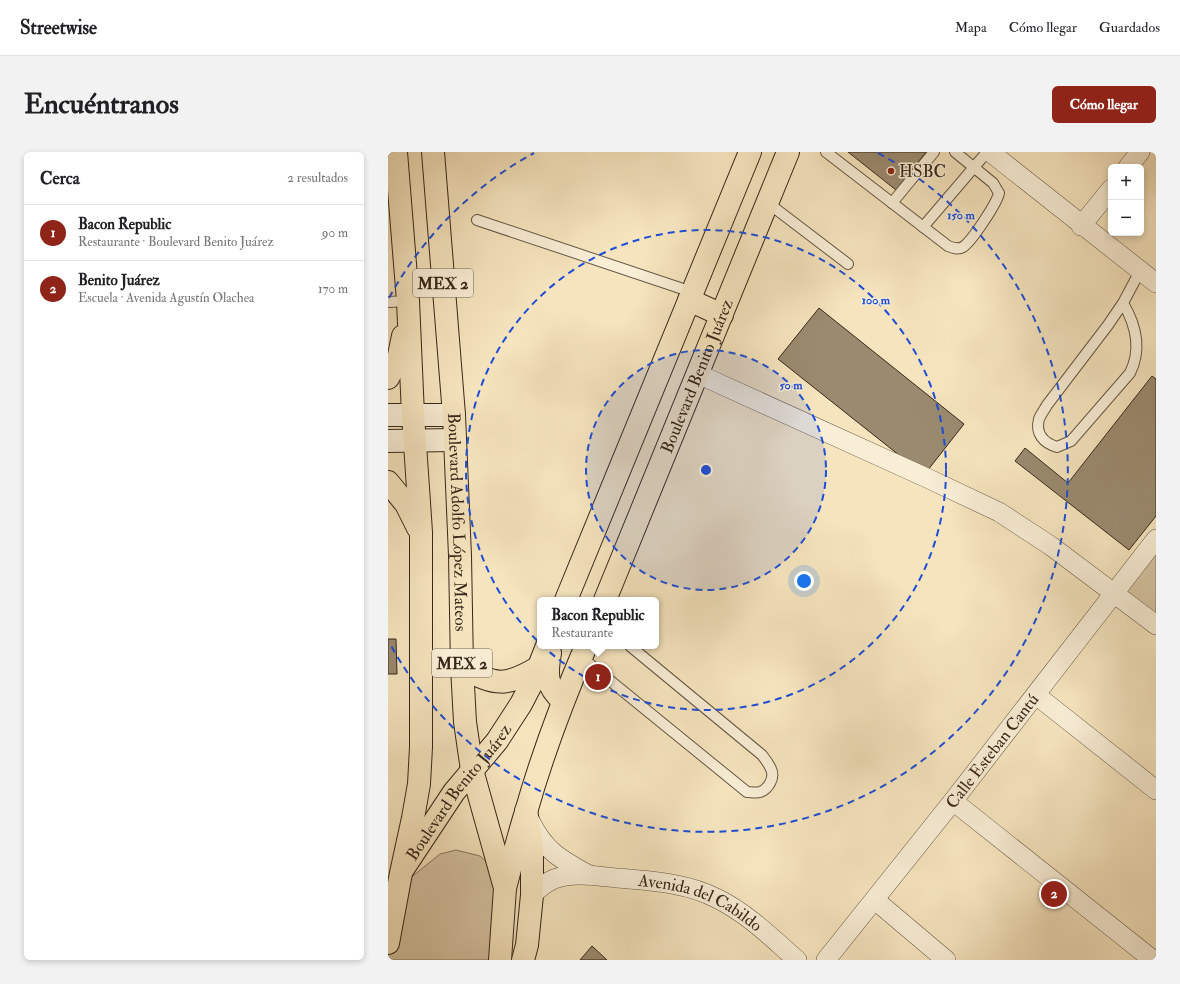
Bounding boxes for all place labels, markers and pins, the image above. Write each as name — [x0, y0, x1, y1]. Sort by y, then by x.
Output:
place label: HSBC — [899, 161, 946, 182]
marker: HSBC — [886, 166, 896, 176]
centre of rings — [699, 463, 713, 477]
pin: 1 — [585, 662, 611, 692]
pin: 2 — [1041, 879, 1067, 909]

